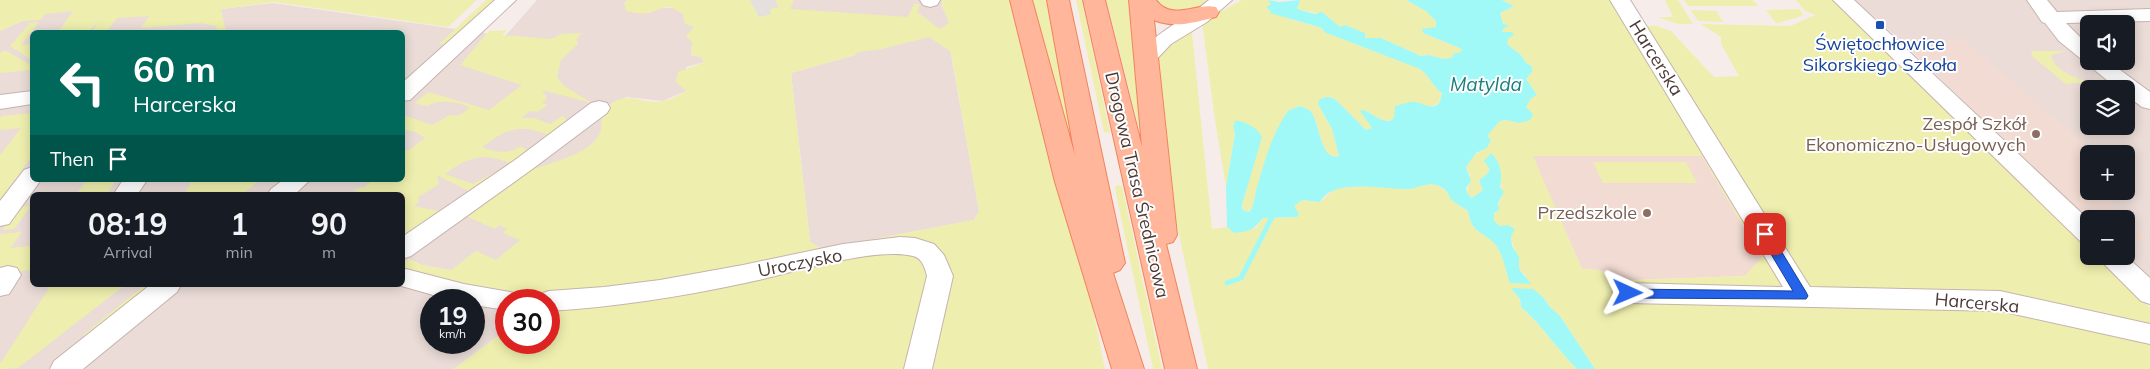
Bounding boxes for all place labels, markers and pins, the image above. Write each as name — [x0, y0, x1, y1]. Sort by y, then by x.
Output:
marker: Świętochłowice Sikorskiego Szkoła — [1874, 19, 1886, 31]
place label: Świętochłowice Sikorskiego Szkoła — [1803, 32, 1957, 76]
place label: Zespół Szkół Ekonomiczno-Usługowych — [1806, 112, 2027, 156]
marker: Zespół Szkół Ekonomiczno-Usługowych — [2030, 128, 2042, 140]
place label: Przedszkole — [1538, 201, 1637, 224]
marker: Przedszkole — [1641, 207, 1653, 219]
pin — [1744, 213, 1786, 255]

